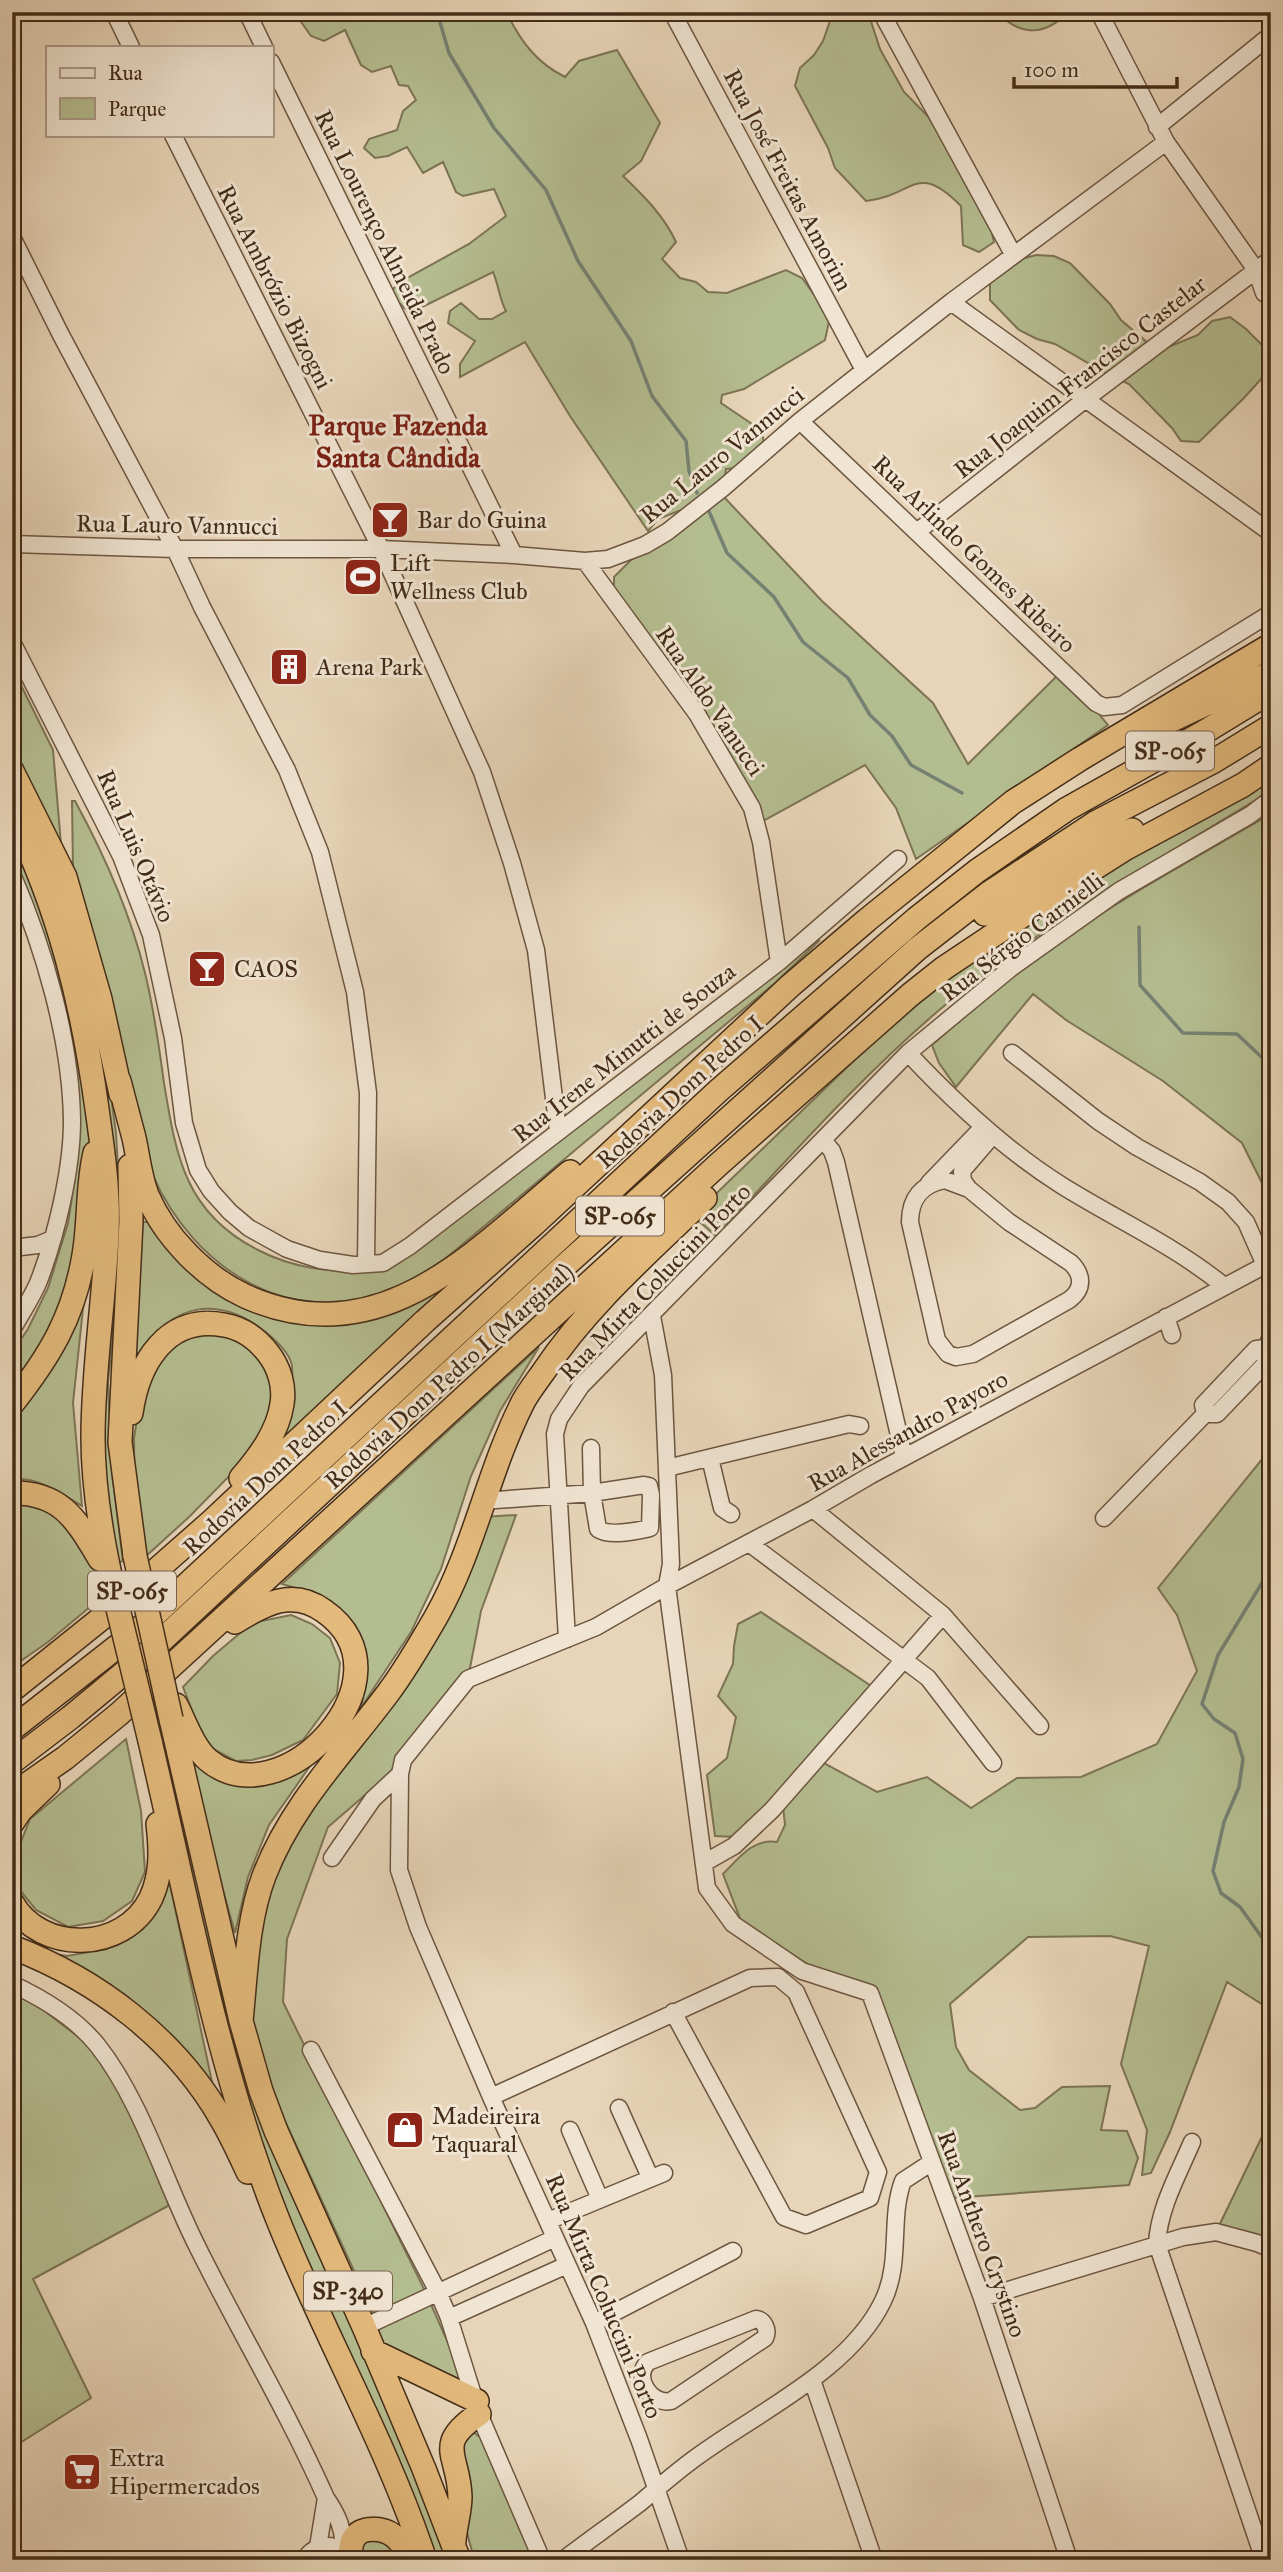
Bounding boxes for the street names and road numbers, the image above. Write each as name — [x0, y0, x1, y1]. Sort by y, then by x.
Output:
street label: Rua José Freitas Amorim — [717, 64, 859, 296]
street label: Rua Lourenço Almeida Prado — [308, 105, 462, 379]
street label: Rua Ambrózio Bizogni — [211, 180, 340, 395]
street label: Rua Joaquim Francisco Castelar — [948, 269, 1212, 485]
street label: Rua Lauro Vannucci — [634, 379, 810, 530]
street label: Rua Arlindo Gomes Ribeiro — [866, 449, 1082, 659]
street label: Rua Lauro Vannucci — [76, 508, 279, 542]
street label: Rua Aldo Vanucci — [649, 620, 771, 782]
road number: SP-065 — [1126, 732, 1214, 771]
street label: Rua Luis Otávio — [90, 765, 182, 927]
street label: Rua Sérgio Carnielli — [934, 865, 1110, 1008]
street label: Rua Irene Minutti de Souza — [506, 956, 742, 1150]
street label: Rodovia Dom Pedro I — [590, 1009, 770, 1175]
street label: Rua Mirta Coluccini Porto — [553, 1177, 757, 1387]
road number: SP-065 — [576, 1196, 664, 1236]
street label: Rodovia Dom Pedro I (Marginal) — [318, 1256, 580, 1496]
street label: Rua Alessandro Payoro — [803, 1364, 1013, 1498]
street label: Rodovia Dom Pedro I — [176, 1394, 354, 1562]
road number: SP-065 — [88, 1572, 176, 1610]
street label: Rua Anthero Crystino — [931, 2127, 1033, 2341]
street label: Rua Mirta Coluccini Porto — [539, 2169, 669, 2423]
road number: SP-340 — [304, 2272, 392, 2310]

